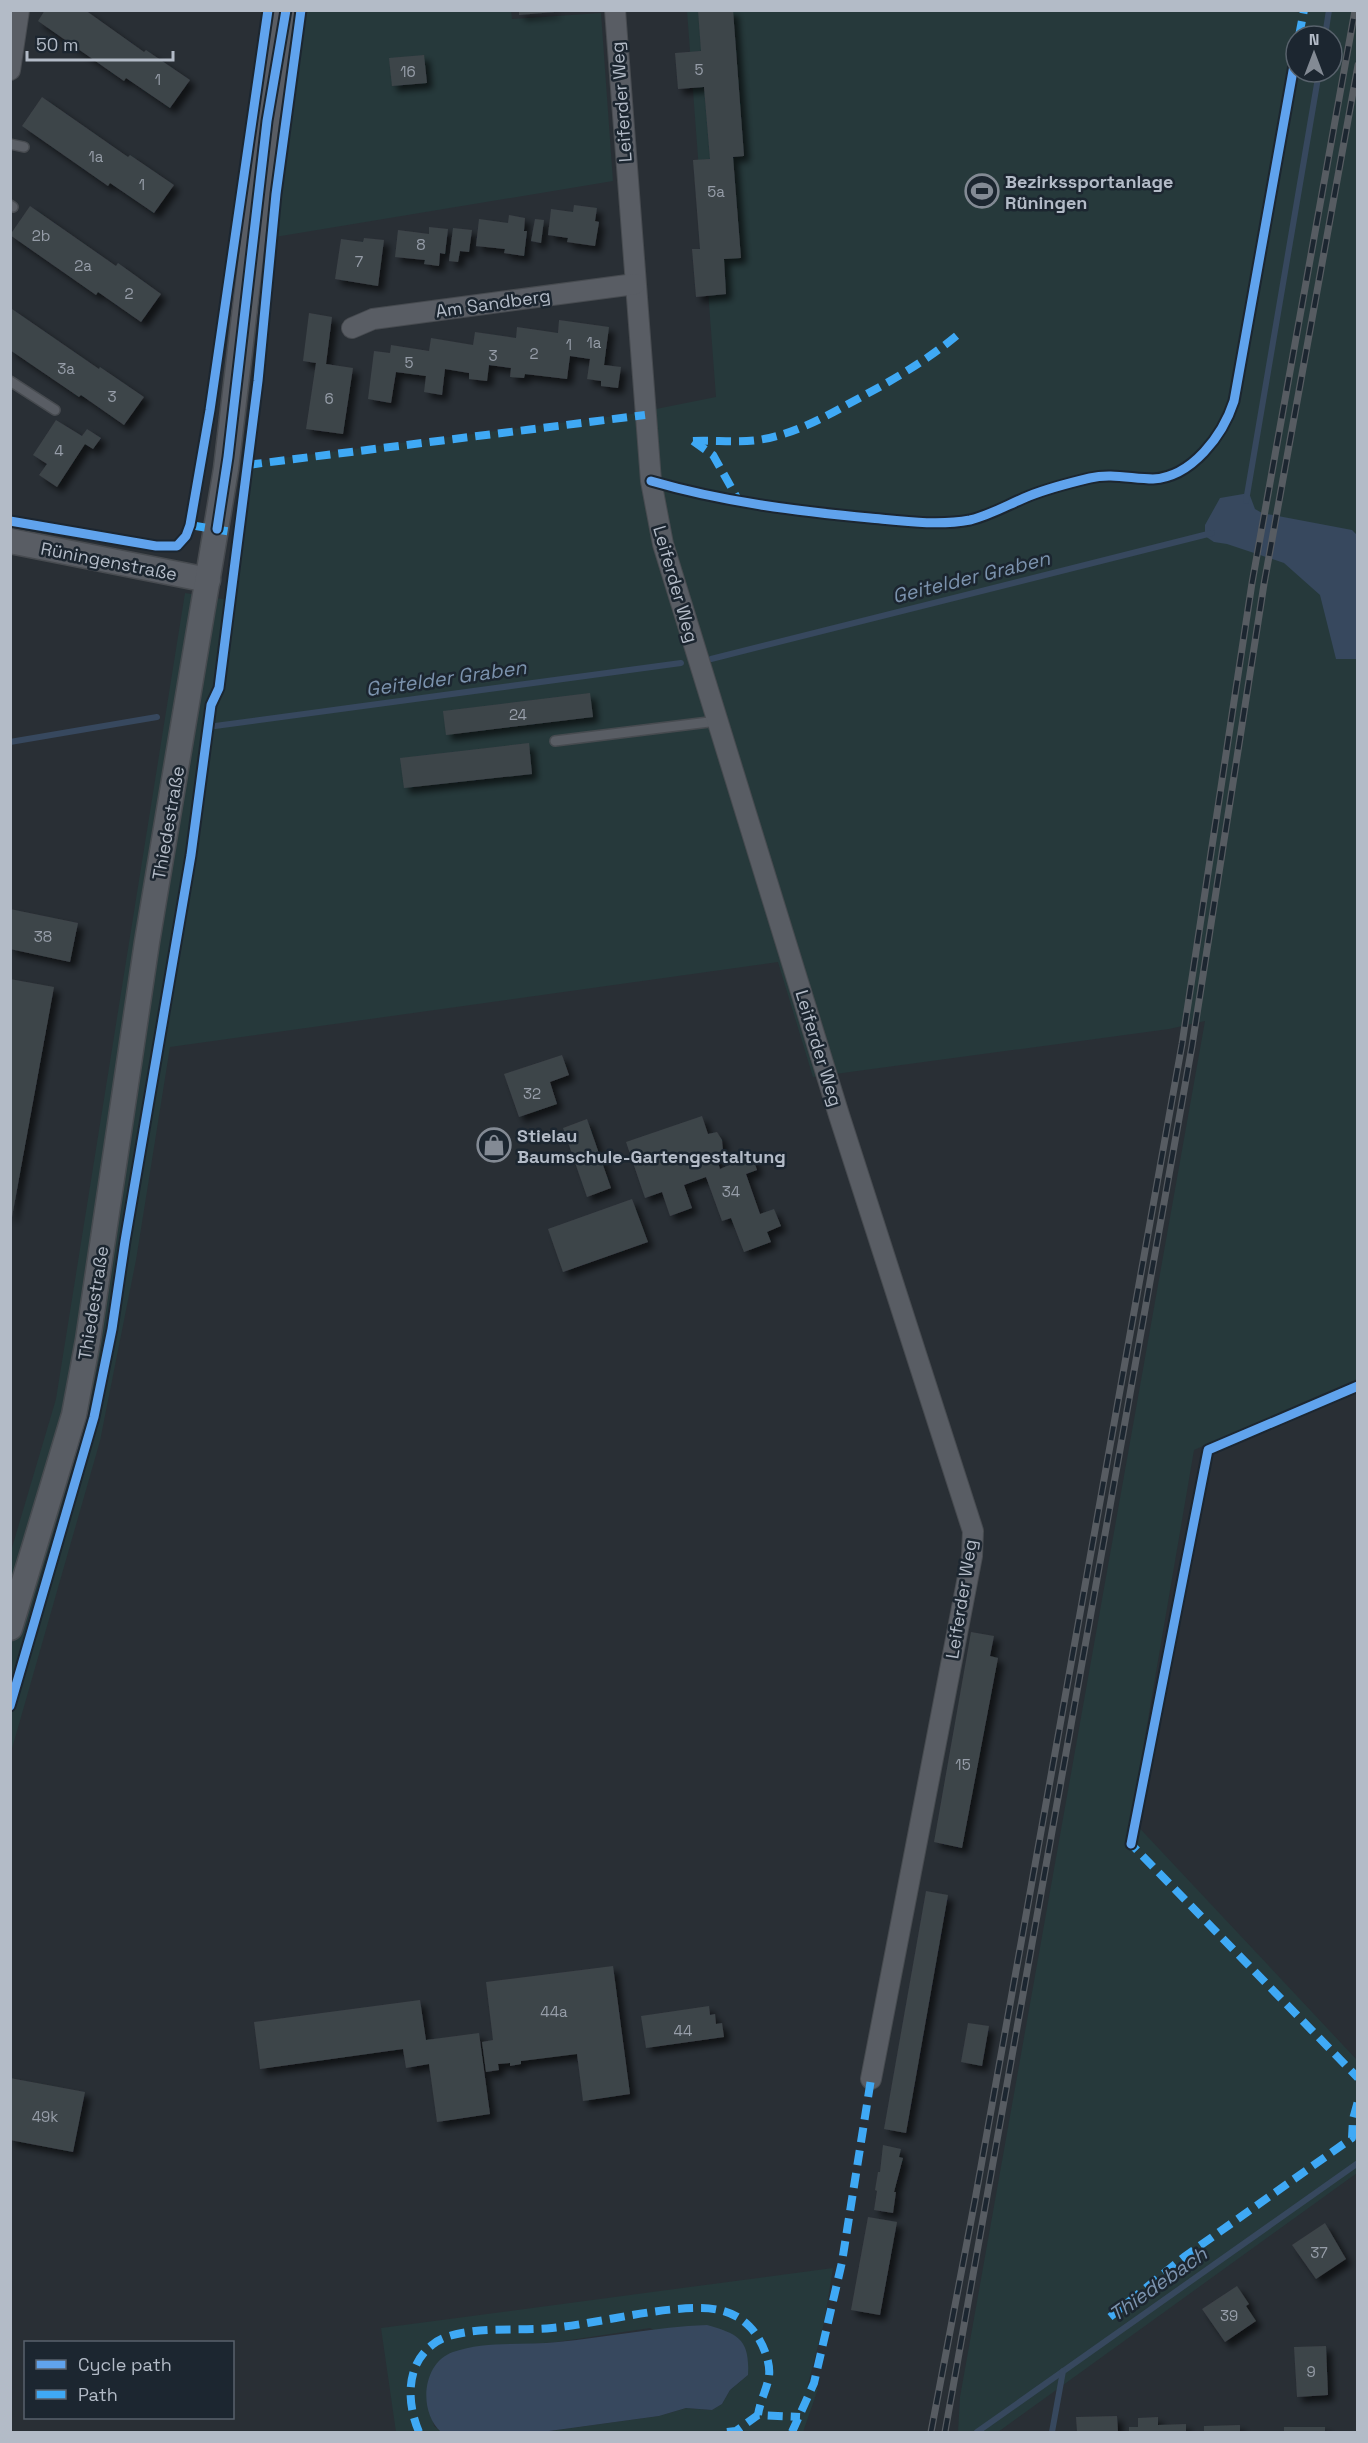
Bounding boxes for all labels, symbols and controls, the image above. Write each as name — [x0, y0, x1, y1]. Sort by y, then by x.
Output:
scale bar — [27, 24, 172, 62]
north arrow — [1284, 24, 1344, 84]
text: N — [1309, 29, 1319, 50]
text: 50 m — [36, 33, 78, 56]
street label: Leiferder Weg — [605, 41, 637, 163]
house number: 5 — [695, 60, 704, 79]
house number: 16 — [400, 62, 416, 81]
house number: 1 — [155, 70, 161, 89]
house number: 1a — [89, 147, 104, 166]
place label: Bezirkssportanlage Rüningen — [1005, 170, 1173, 214]
sports icon: Bezirkssportanlage Rüningen — [964, 173, 1000, 209]
house number: 1 — [139, 175, 145, 194]
house number: 5a — [707, 182, 725, 201]
house number: 2b — [32, 226, 50, 245]
house number: 8 — [416, 235, 426, 254]
house number: 7 — [355, 252, 363, 271]
house number: 2a — [74, 256, 92, 275]
house number: 2 — [124, 284, 134, 303]
street label: Am Sandberg — [434, 284, 552, 322]
house number: 1a — [587, 333, 602, 352]
house number: 1 — [566, 335, 572, 354]
house number: 2 — [529, 344, 539, 363]
house number: 3 — [488, 346, 498, 365]
house number: 5 — [405, 353, 414, 372]
house number: 3a — [57, 359, 75, 378]
house number: 3 — [107, 387, 117, 406]
house number: 6 — [324, 389, 334, 408]
house number: 4 — [54, 441, 64, 460]
street label: Leiferder Weg — [648, 523, 704, 645]
street label: Rüningenstraße — [39, 537, 179, 585]
water label: Geitelder Graben — [889, 545, 1053, 609]
water label: Geitelder Graben — [364, 654, 529, 702]
house number: 24 — [509, 705, 527, 724]
street label: Thiedestraße — [147, 764, 189, 882]
house number: 38 — [34, 927, 52, 946]
street label: Leiferder Weg — [790, 987, 848, 1109]
house number: 32 — [523, 1084, 541, 1103]
place label: Stielau Baumschule-Gartengestaltung — [517, 1124, 786, 1168]
shop icon: Stielau Baumschule-Gartengestaltung — [476, 1127, 512, 1163]
house number: 34 — [722, 1182, 740, 1201]
street label: Thiedestraße — [73, 1244, 113, 1362]
street label: Leiferder Weg — [940, 1538, 982, 1660]
house number: 15 — [955, 1755, 971, 1774]
house number: 44a — [540, 2002, 568, 2021]
house number: 44 — [674, 2021, 692, 2040]
house number: 49k — [32, 2107, 58, 2126]
water label: Thiedebach — [1104, 2240, 1213, 2327]
house number: 37 — [1310, 2243, 1328, 2262]
house number: 39 — [1220, 2306, 1238, 2325]
legend — [24, 2341, 234, 2419]
text: Cycle path — [78, 2353, 172, 2376]
house number: 9 — [1306, 2362, 1316, 2381]
text: Path — [78, 2383, 118, 2406]

